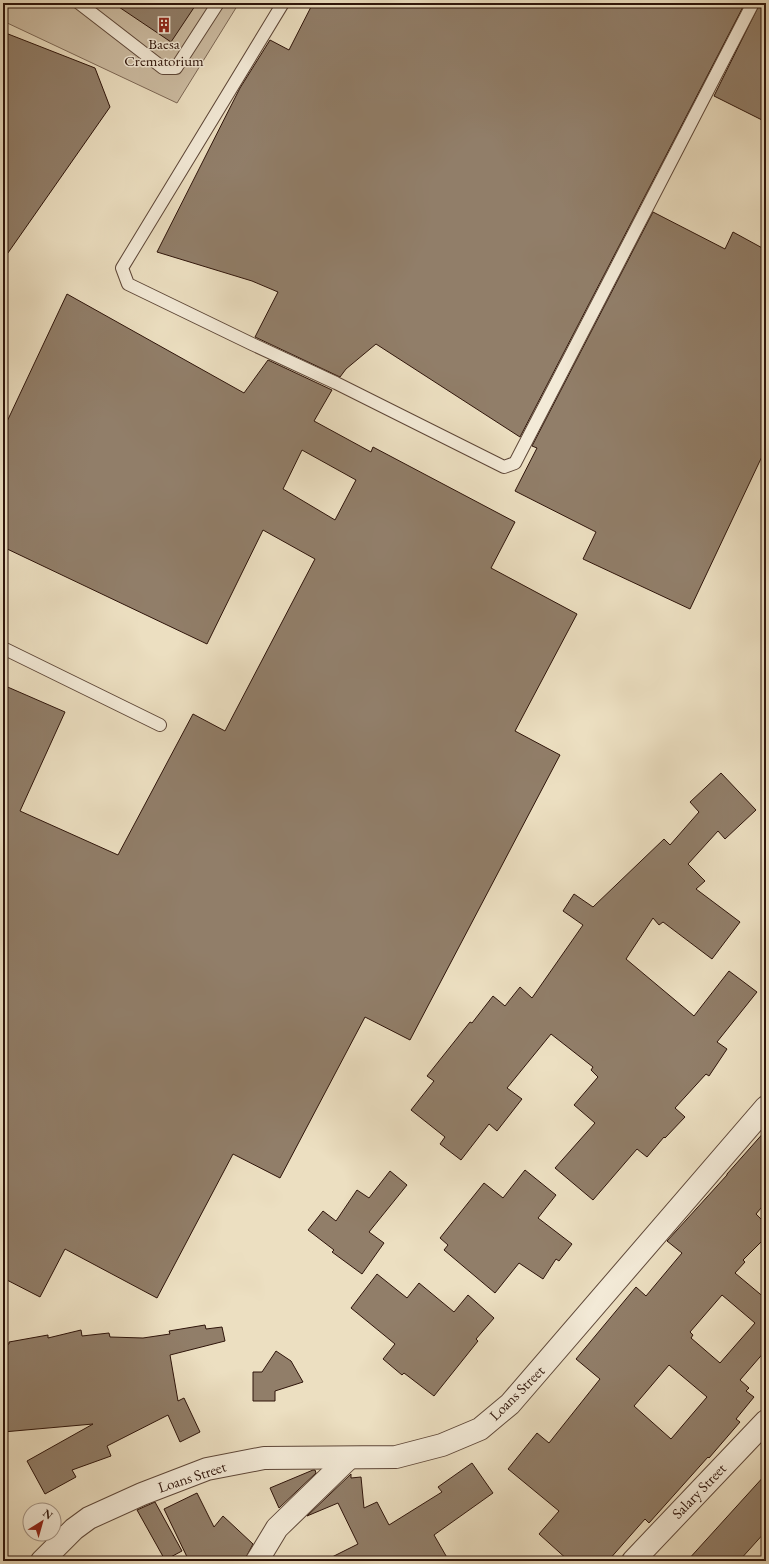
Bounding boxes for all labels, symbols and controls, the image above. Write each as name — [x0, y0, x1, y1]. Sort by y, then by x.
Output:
building icon: Baesa Crematorium — [155, 16, 173, 34]
place label: Baesa Crematorium — [124, 34, 204, 70]
street label: Loans Street — [485, 1361, 549, 1424]
street label: Loans Street — [155, 1456, 229, 1496]
street label: Salary Street — [667, 1459, 730, 1522]
north arrow — [22, 1502, 62, 1542]
text: N — [40, 1506, 56, 1522]

